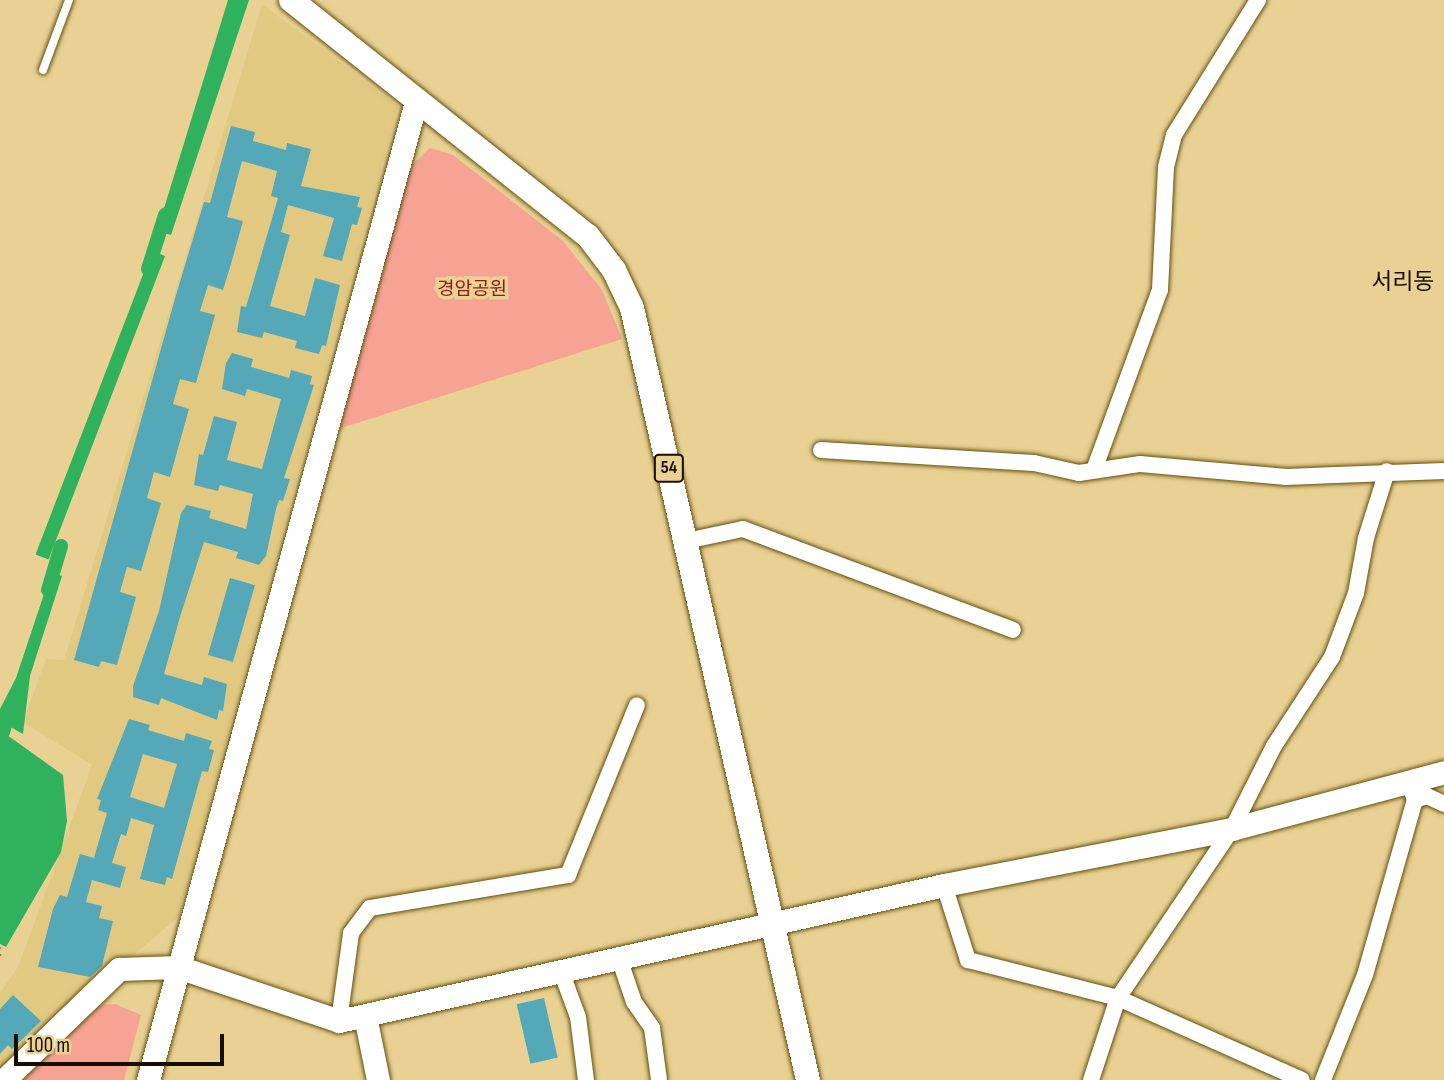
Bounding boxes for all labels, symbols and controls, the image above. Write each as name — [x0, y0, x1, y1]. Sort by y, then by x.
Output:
district label: 서리동 — [1371, 268, 1435, 296]
park label: 경암공원 — [437, 279, 507, 301]
road number: 54 — [653, 454, 685, 482]
scale bar — [18, 1020, 228, 1064]
text: 100 m — [27, 1033, 70, 1058]

